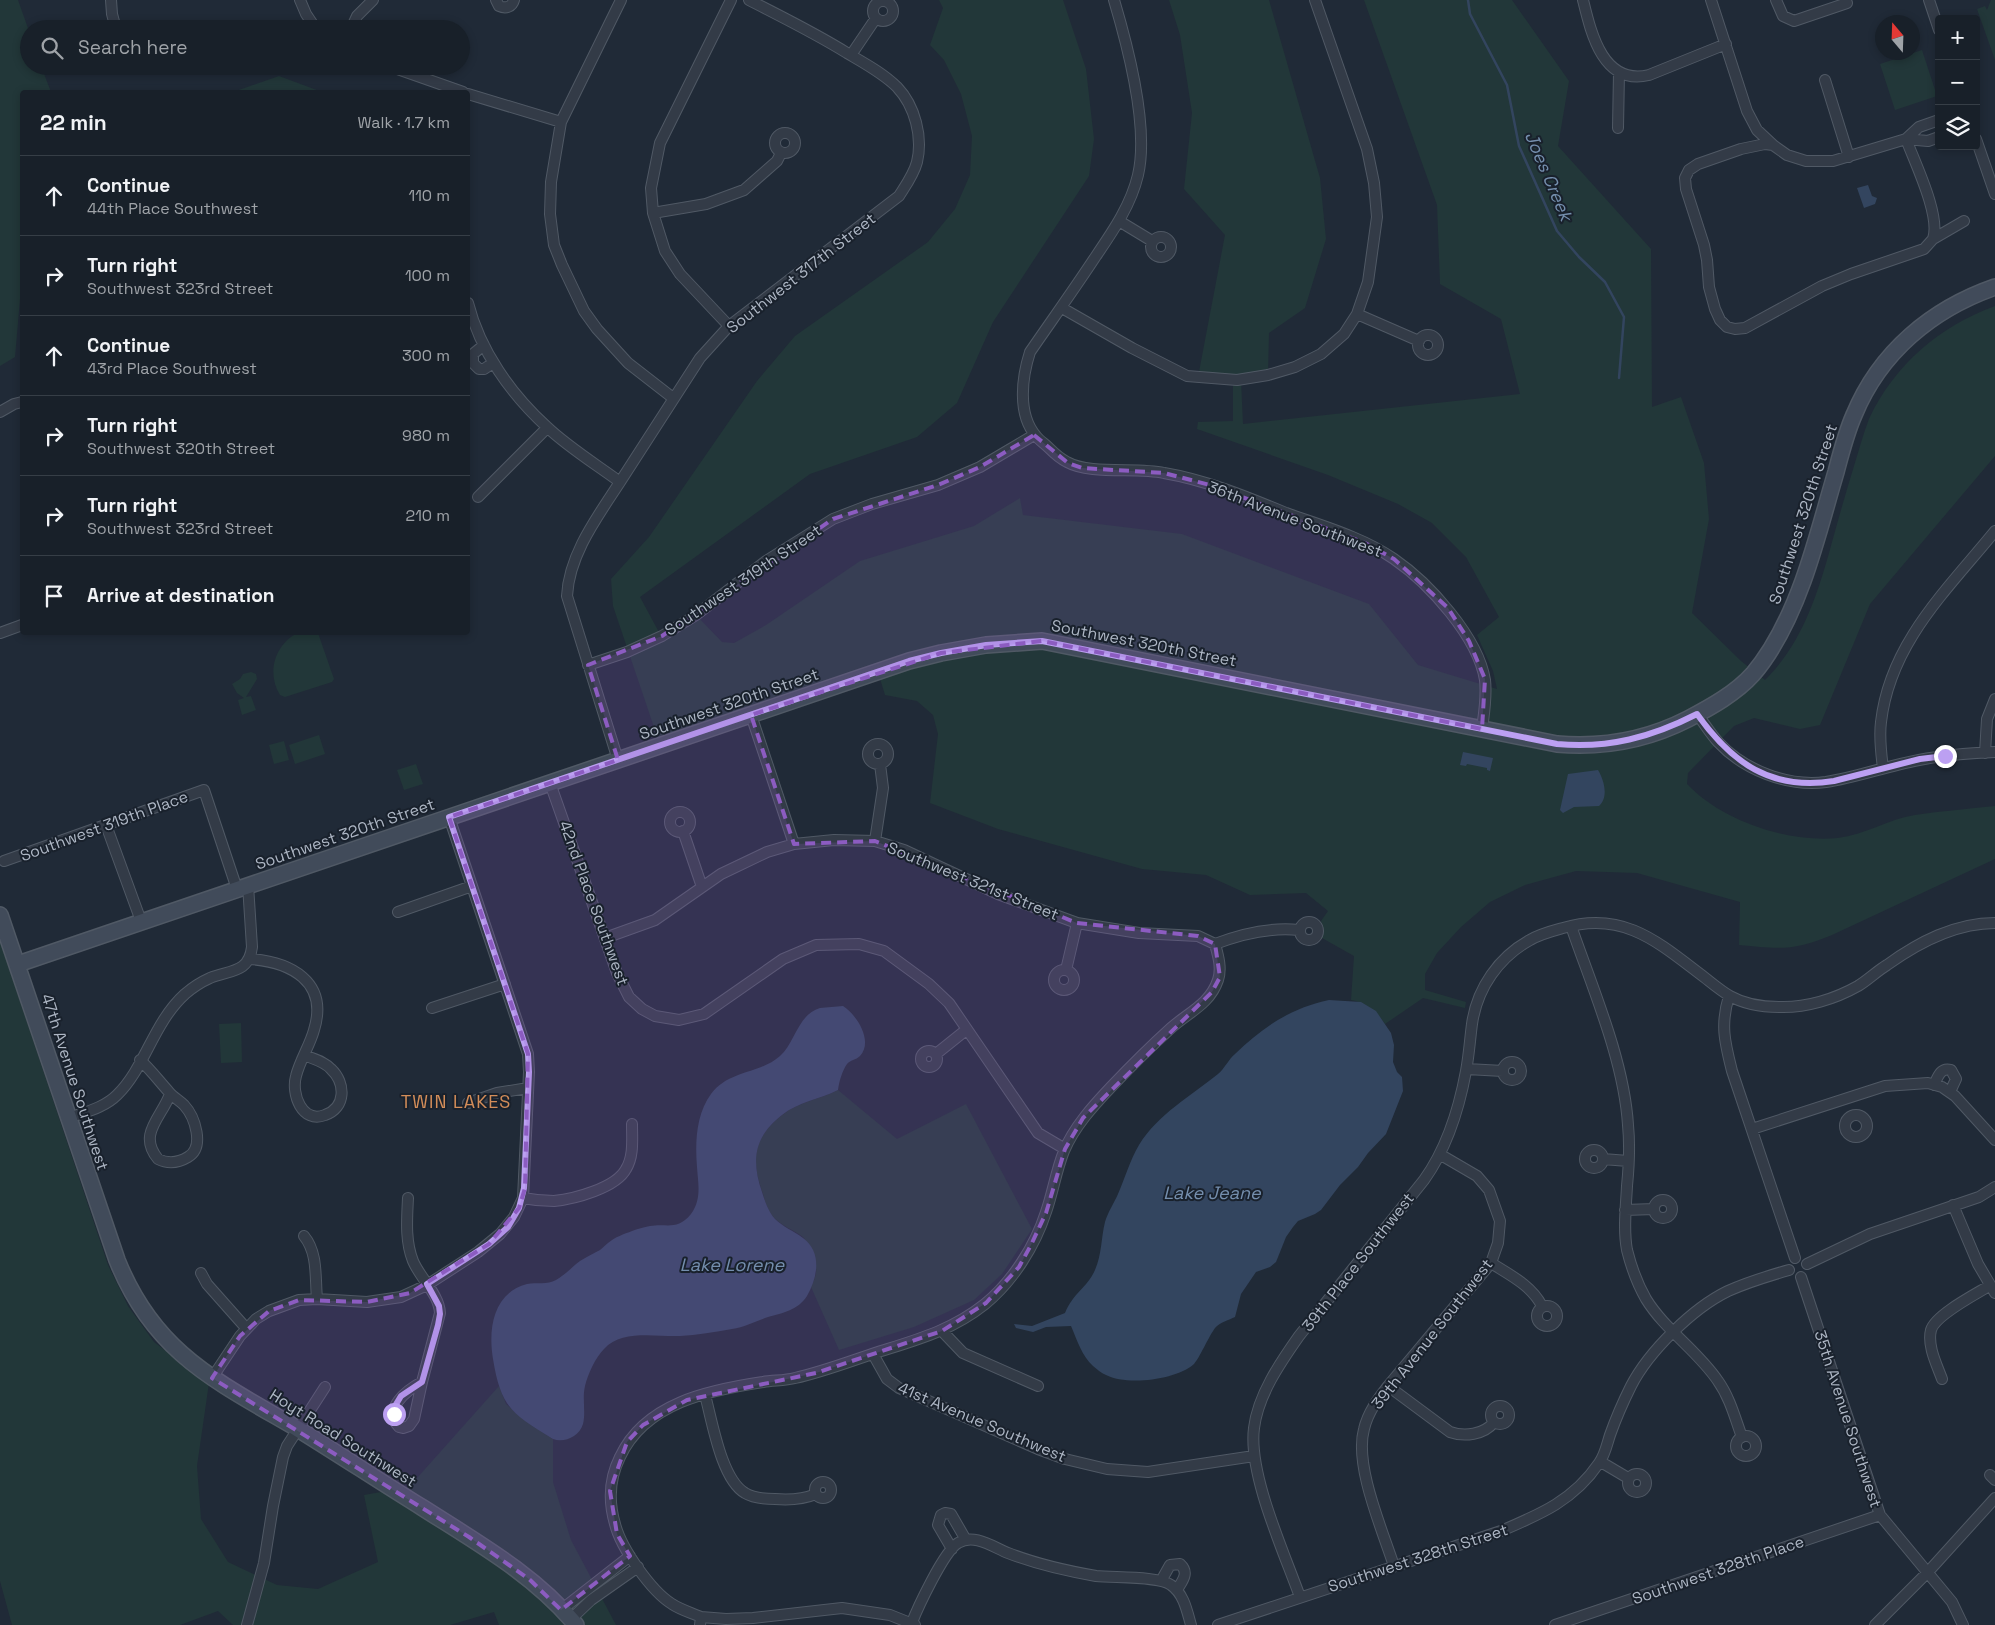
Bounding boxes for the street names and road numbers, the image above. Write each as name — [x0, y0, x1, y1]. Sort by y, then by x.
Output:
street label: Southwest 317th Street — [722, 208, 880, 338]
street label: Southwest 320th Street — [1764, 421, 1842, 607]
street label: 36th Avenue Southwest — [1205, 476, 1385, 562]
street label: Southwest 319th Street — [661, 520, 825, 640]
street label: Southwest 320th Street — [1050, 615, 1238, 671]
street label: Southwest 320th Street — [637, 663, 821, 745]
street label: Southwest 319th Place — [17, 786, 191, 866]
street label: Southwest 320th Street — [253, 793, 437, 875]
street label: 42nd Place Southwest — [554, 818, 634, 988]
street label: Southwest 321st Street — [884, 837, 1062, 925]
street label: 47th Avenue Southwest — [37, 991, 113, 1173]
street label: 39th Place Southwest — [1297, 1188, 1419, 1336]
street label: 39th Avenue Southwest — [1367, 1254, 1497, 1414]
street label: 35th Avenue Southwest — [1809, 1328, 1887, 1510]
street label: 41st Avenue Southwest — [895, 1377, 1069, 1467]
street label: Hoyt Road Southwest — [266, 1384, 420, 1492]
street label: Southwest 328th Street — [1325, 1519, 1511, 1597]
street label: Southwest 328th Place — [1629, 1531, 1807, 1609]

